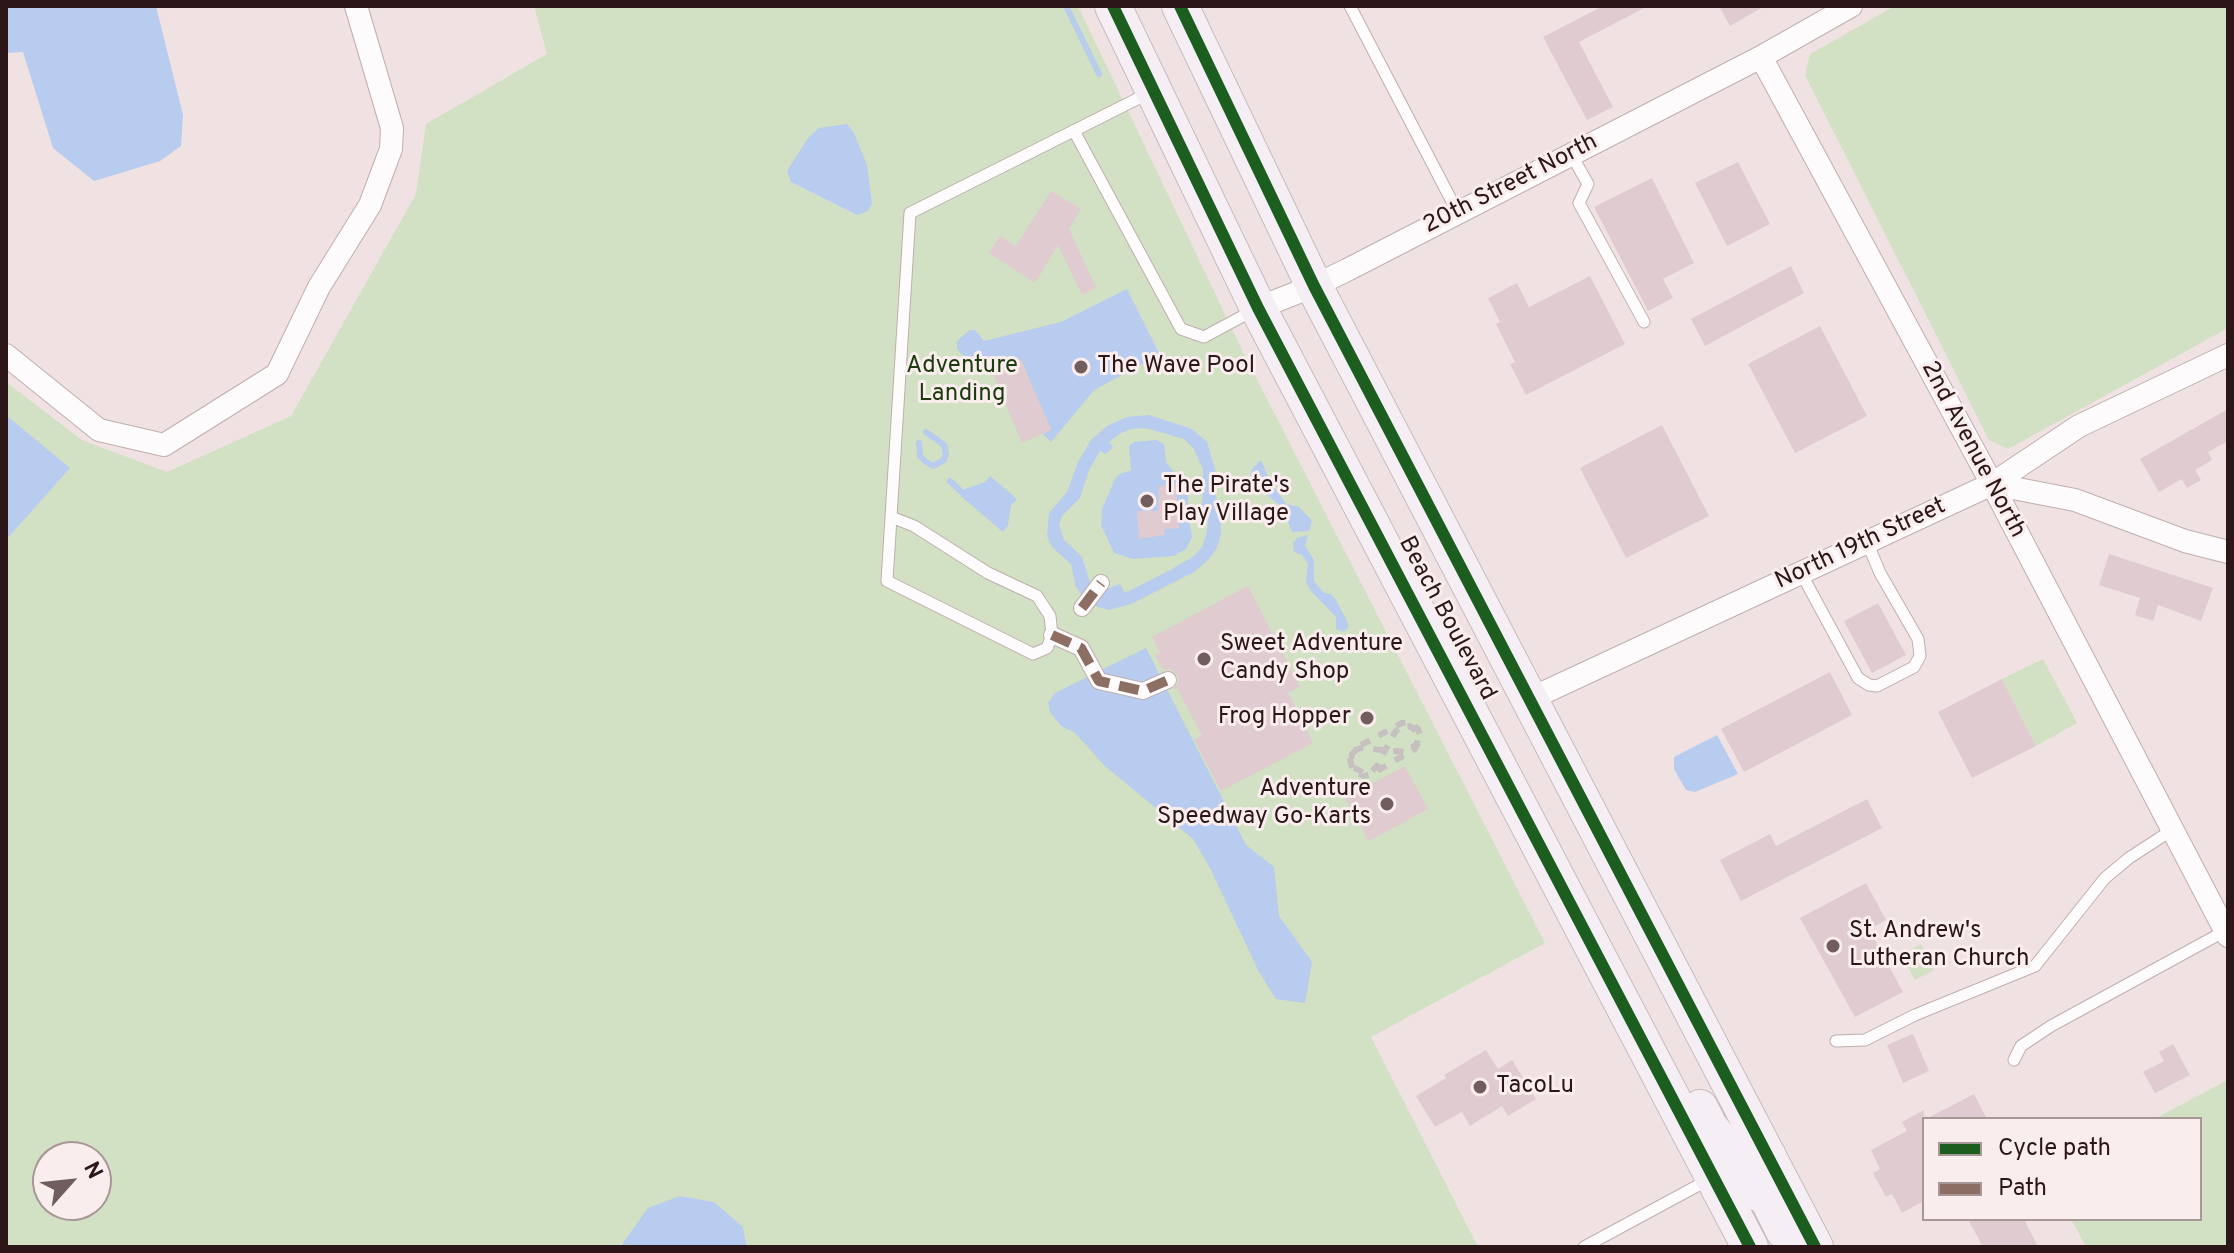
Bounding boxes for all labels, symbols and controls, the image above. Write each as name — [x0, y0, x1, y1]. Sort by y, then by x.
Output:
street label: 20th Street North — [1419, 129, 1603, 241]
park label: Adventure Landing — [906, 353, 1018, 409]
place label: The Wave Pool — [1097, 353, 1255, 381]
street label: 2nd Avenue North — [1913, 357, 2031, 543]
marker: The Wave Pool — [1072, 358, 1090, 376]
place label: The Pirate's Play Village — [1163, 473, 1290, 529]
marker: The Pirate's Play Village — [1138, 492, 1156, 510]
street label: North 19th Street — [1771, 493, 1951, 597]
street label: Beach Boulevard — [1391, 532, 1501, 706]
place label: Sweet Adventure Candy Shop — [1220, 631, 1403, 687]
marker: Sweet Adventure Candy Shop — [1195, 650, 1213, 668]
place label: Frog Hopper — [1218, 704, 1351, 732]
marker: Frog Hopper — [1358, 709, 1376, 727]
place label: Adventure Speedway Go-Karts — [1157, 776, 1371, 832]
marker: Adventure Speedway Go-Karts — [1378, 795, 1396, 813]
place label: St. Andrew's Lutheran Church — [1849, 918, 2029, 974]
marker: St. Andrew's Lutheran Church — [1824, 937, 1842, 955]
place label: TacoLu — [1496, 1073, 1574, 1101]
marker: TacoLu — [1471, 1078, 1489, 1096]
legend — [1922, 1117, 2202, 1221]
text: Cycle path — [1998, 1134, 2111, 1164]
north arrow — [32, 1141, 112, 1221]
text: N — [76, 1158, 108, 1184]
text: Path — [1998, 1174, 2047, 1204]

